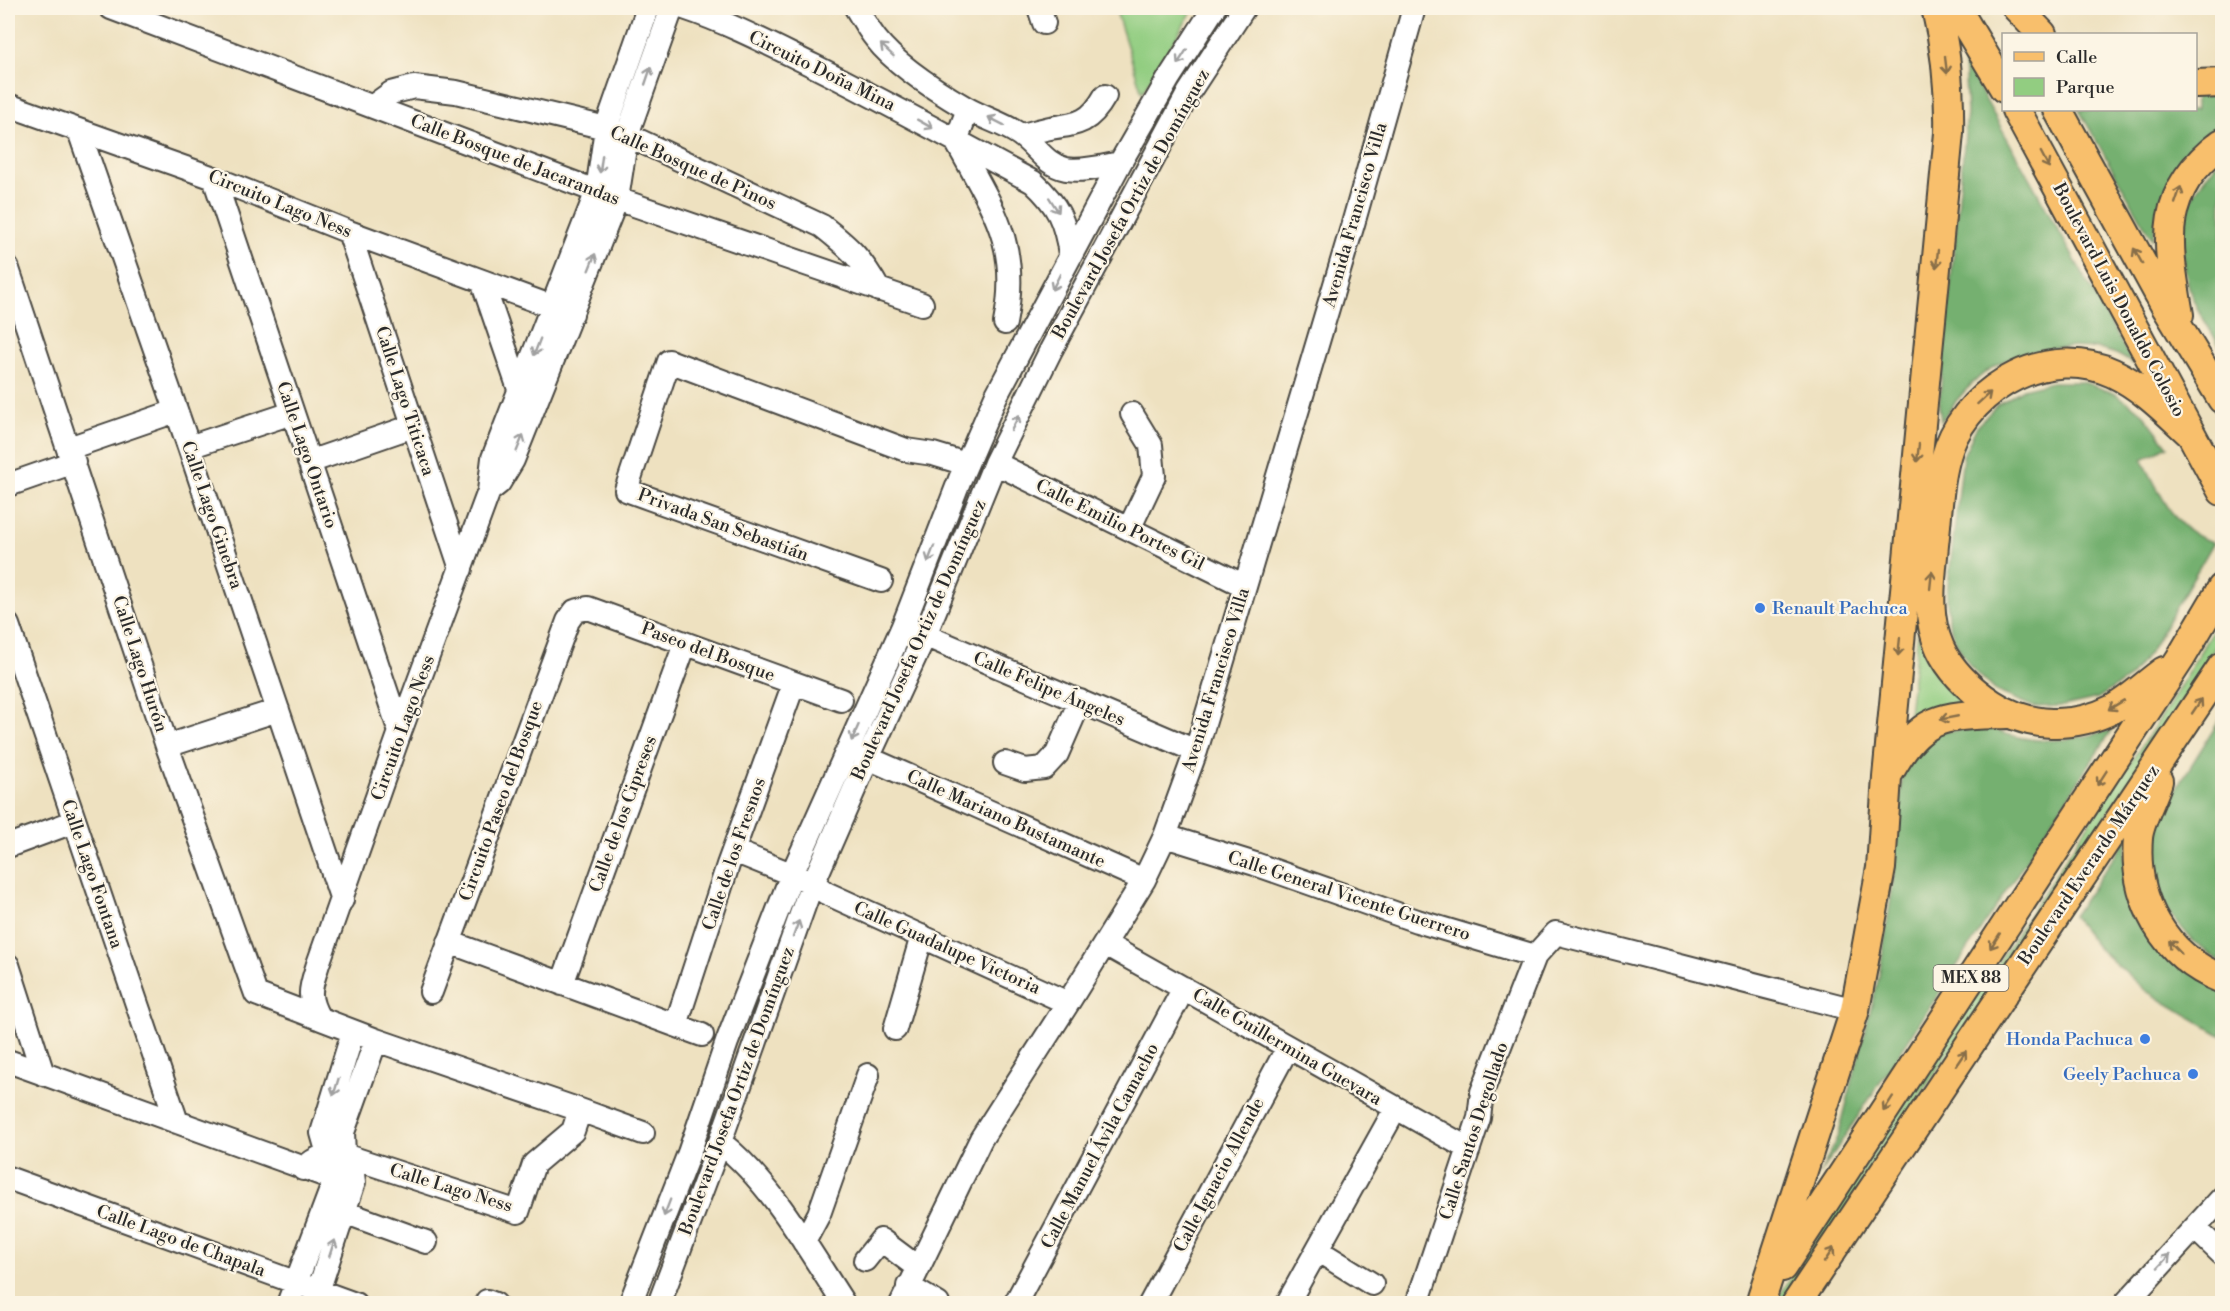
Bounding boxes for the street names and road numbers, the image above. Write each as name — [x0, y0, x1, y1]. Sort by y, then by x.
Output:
street label: Circuito Doña Mina — [745, 26, 900, 117]
street label: Boulevard Josefa Ortiz de Domínguez — [1047, 65, 1215, 344]
street label: Calle Bosque de Jacarandas — [407, 109, 623, 211]
street label: Avenida Francisco Villa — [1317, 119, 1393, 311]
street label: Calle Bosque de Pinos — [606, 121, 780, 215]
street label: Circuito Lago Ness — [205, 165, 355, 243]
street label: Boulevard Luis Donaldo Colosio — [2047, 178, 2191, 421]
street label: Calle Lago Titicaca — [370, 323, 440, 480]
street label: Calle Lago Ontario — [271, 379, 343, 531]
street label: Calle Lago Ginebra — [176, 438, 248, 593]
street label: Calle Emilio Portes Gil — [1032, 474, 1209, 576]
street label: Privada San Sebastián — [634, 483, 812, 567]
street label: Boulevard Josefa Ortiz de Domínguez — [846, 496, 992, 785]
street label: Avenida Francisco Villa — [1177, 584, 1255, 776]
street label: Calle Lago Hurón — [107, 593, 173, 735]
street label: Paseo del Bosque — [638, 617, 778, 687]
street label: Calle Felipe Ángeles — [970, 647, 1128, 731]
street label: Circuito Lago Ness — [366, 652, 440, 804]
street label: Circuito Paseo del Bosque — [454, 698, 548, 904]
street label: Calle de los Cipreses — [584, 732, 662, 896]
street label: Boulevard Everardo Márquez — [2013, 760, 2165, 970]
street label: Calle Mariano Bustamante — [903, 765, 1109, 873]
street label: Calle de los Fresnos — [697, 775, 771, 933]
street label: Calle Lago Fontana — [56, 796, 129, 952]
street label: Calle General Vicente Guerrero — [1225, 846, 1473, 946]
street label: Calle Guadalupe Victoria — [850, 896, 1045, 1000]
street label: Boulevard Josefa Ortiz de Domínguez — [674, 944, 800, 1239]
road number: MEX 88 — [1934, 965, 2008, 991]
street label: Calle Guillermina Guevara — [1188, 983, 1387, 1111]
street label: Calle Manuel Ávila Camacho — [1036, 1039, 1164, 1253]
street label: Calle Santos Degollado — [1434, 1039, 1514, 1223]
street label: Calle Ignacio Allende — [1168, 1094, 1270, 1256]
street label: Calle Lago Ness — [387, 1158, 515, 1218]
street label: Calle Lago de Chapala — [93, 1200, 270, 1283]

